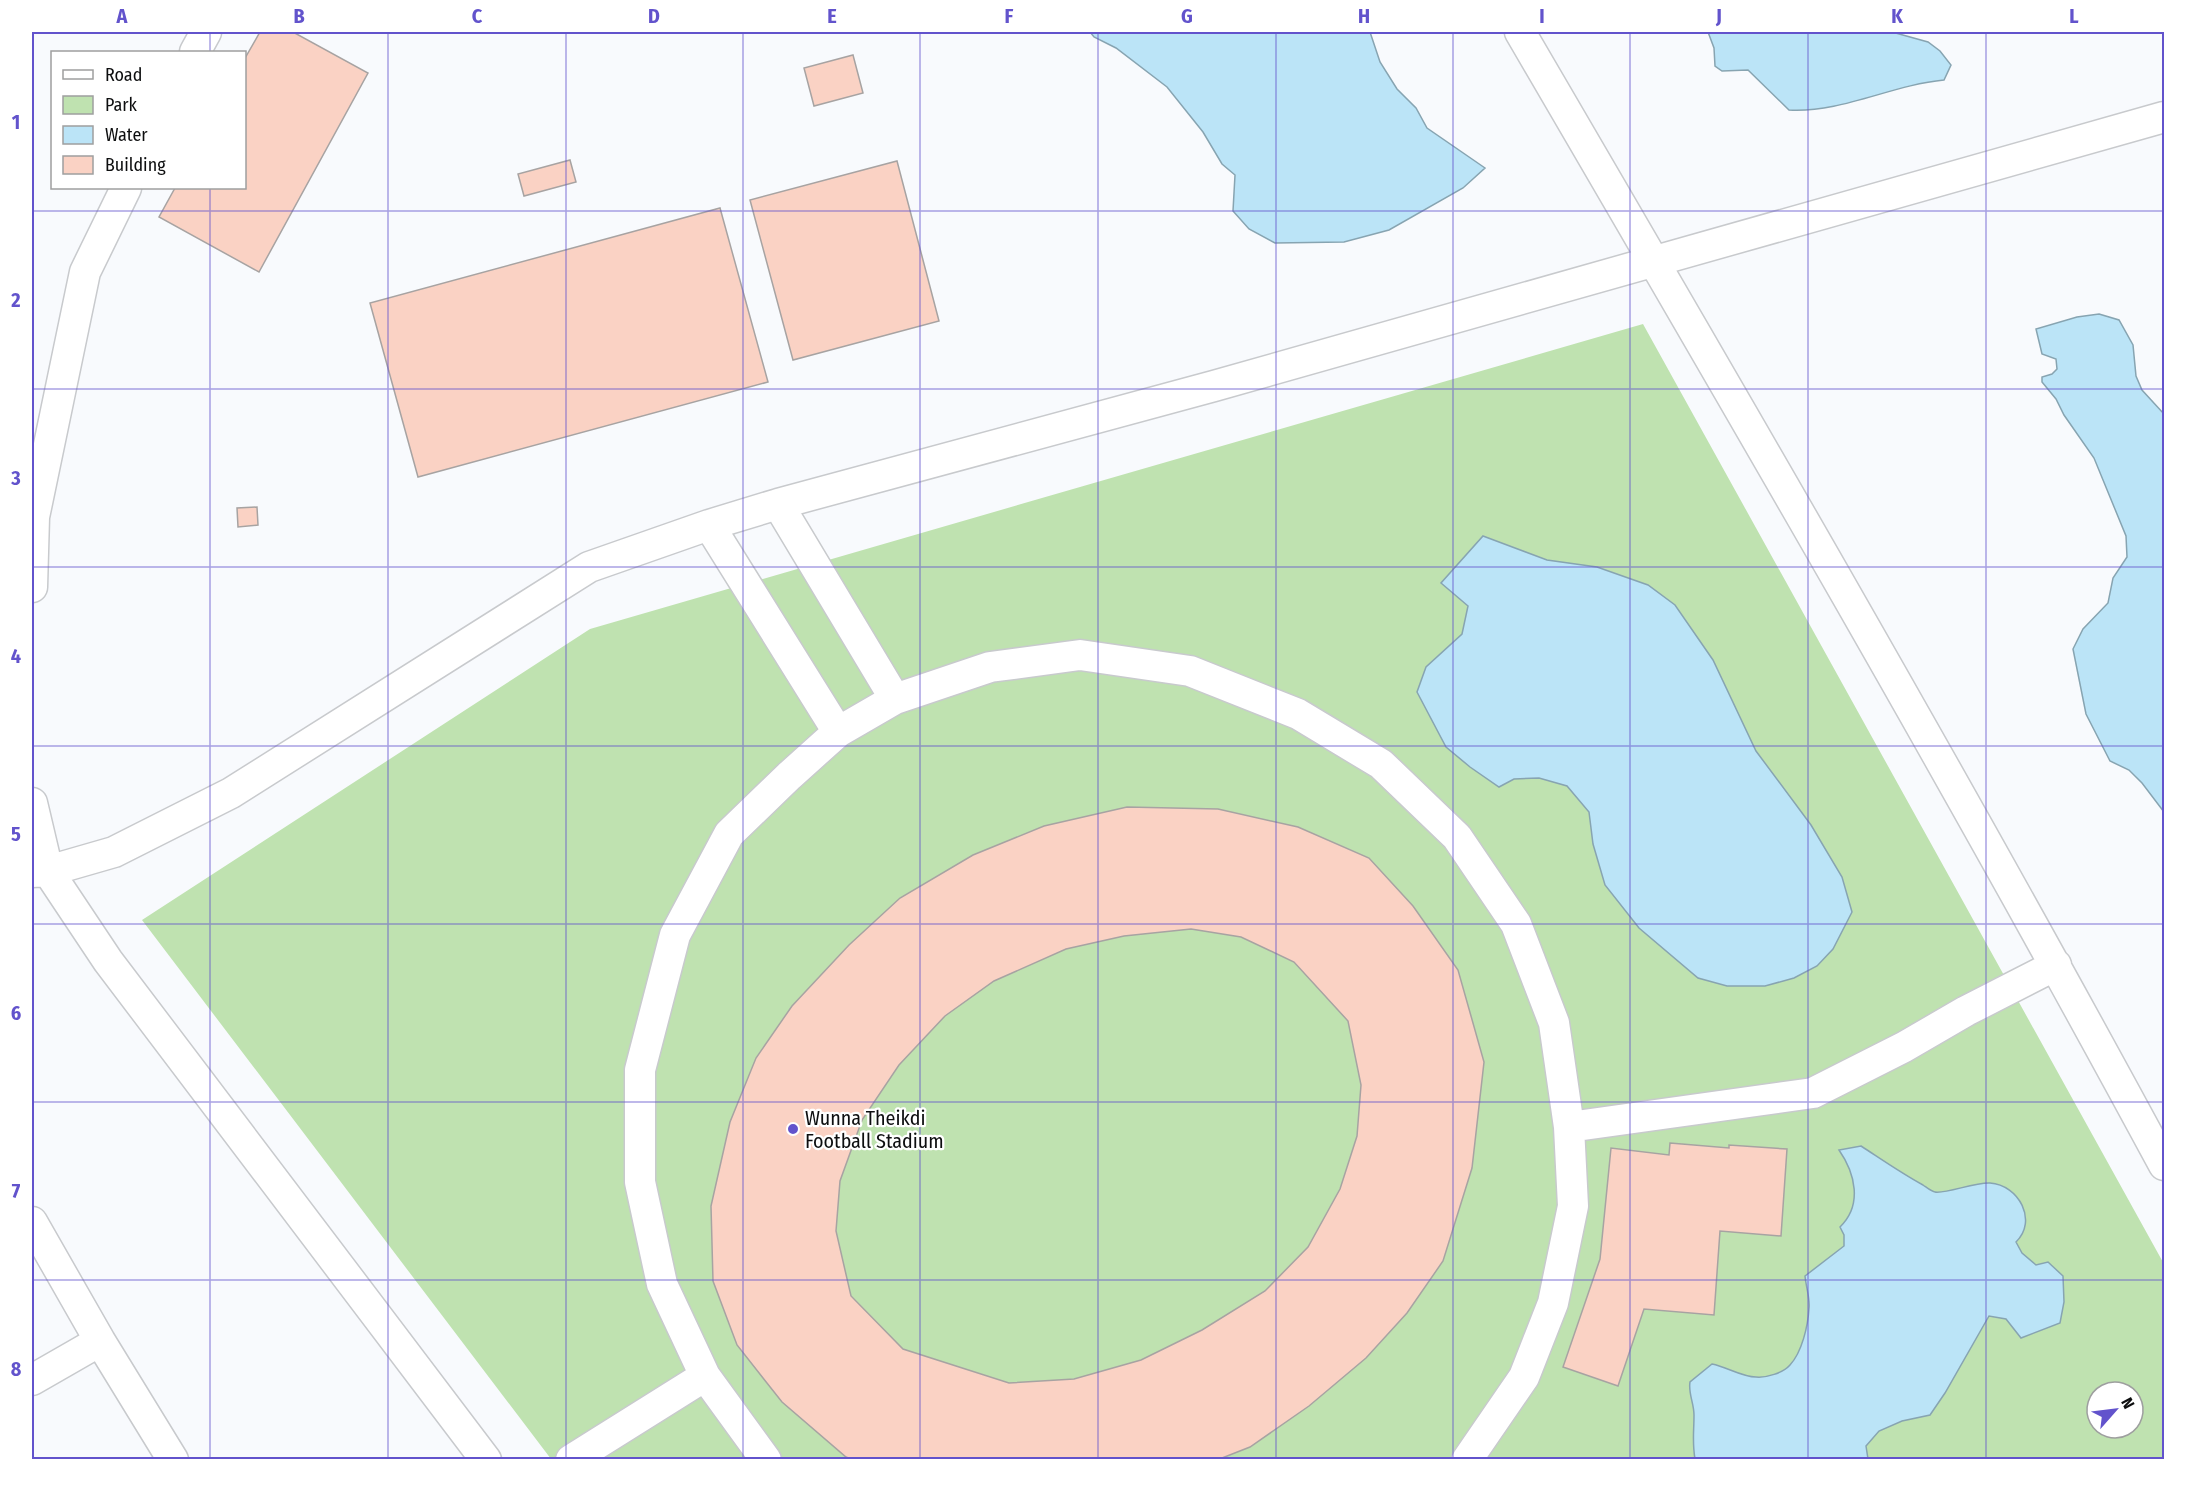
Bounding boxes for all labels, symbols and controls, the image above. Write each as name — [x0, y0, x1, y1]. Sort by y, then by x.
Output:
text: A — [116, 4, 129, 28]
text: B — [293, 4, 305, 28]
text: C — [472, 4, 483, 28]
text: D — [648, 4, 660, 28]
text: E — [827, 4, 837, 28]
text: F — [1005, 4, 1014, 28]
text: G — [1181, 4, 1193, 28]
text: H — [1358, 4, 1370, 28]
text: I — [1539, 4, 1545, 28]
text: J — [1715, 4, 1722, 28]
text: K — [1891, 4, 1903, 28]
text: L — [2069, 4, 2079, 28]
legend — [51, 51, 246, 189]
text: Road — [105, 64, 142, 86]
text: Park — [105, 94, 138, 116]
text: 1 — [12, 110, 20, 134]
text: Water — [105, 124, 148, 146]
text: Building — [105, 154, 166, 176]
text: 2 — [10, 288, 21, 312]
text: 3 — [10, 466, 21, 490]
text: 4 — [11, 644, 21, 668]
text: 5 — [11, 822, 21, 846]
text: 6 — [11, 1001, 21, 1025]
place label: Wunna Theikdi Football Stadium — [805, 1106, 944, 1153]
marker: Wunna Theikdi Football Stadium — [786, 1122, 800, 1136]
text: 7 — [12, 1179, 21, 1203]
text: 8 — [11, 1357, 22, 1381]
north arrow — [2085, 1380, 2145, 1440]
text: N — [2117, 1394, 2138, 1412]

